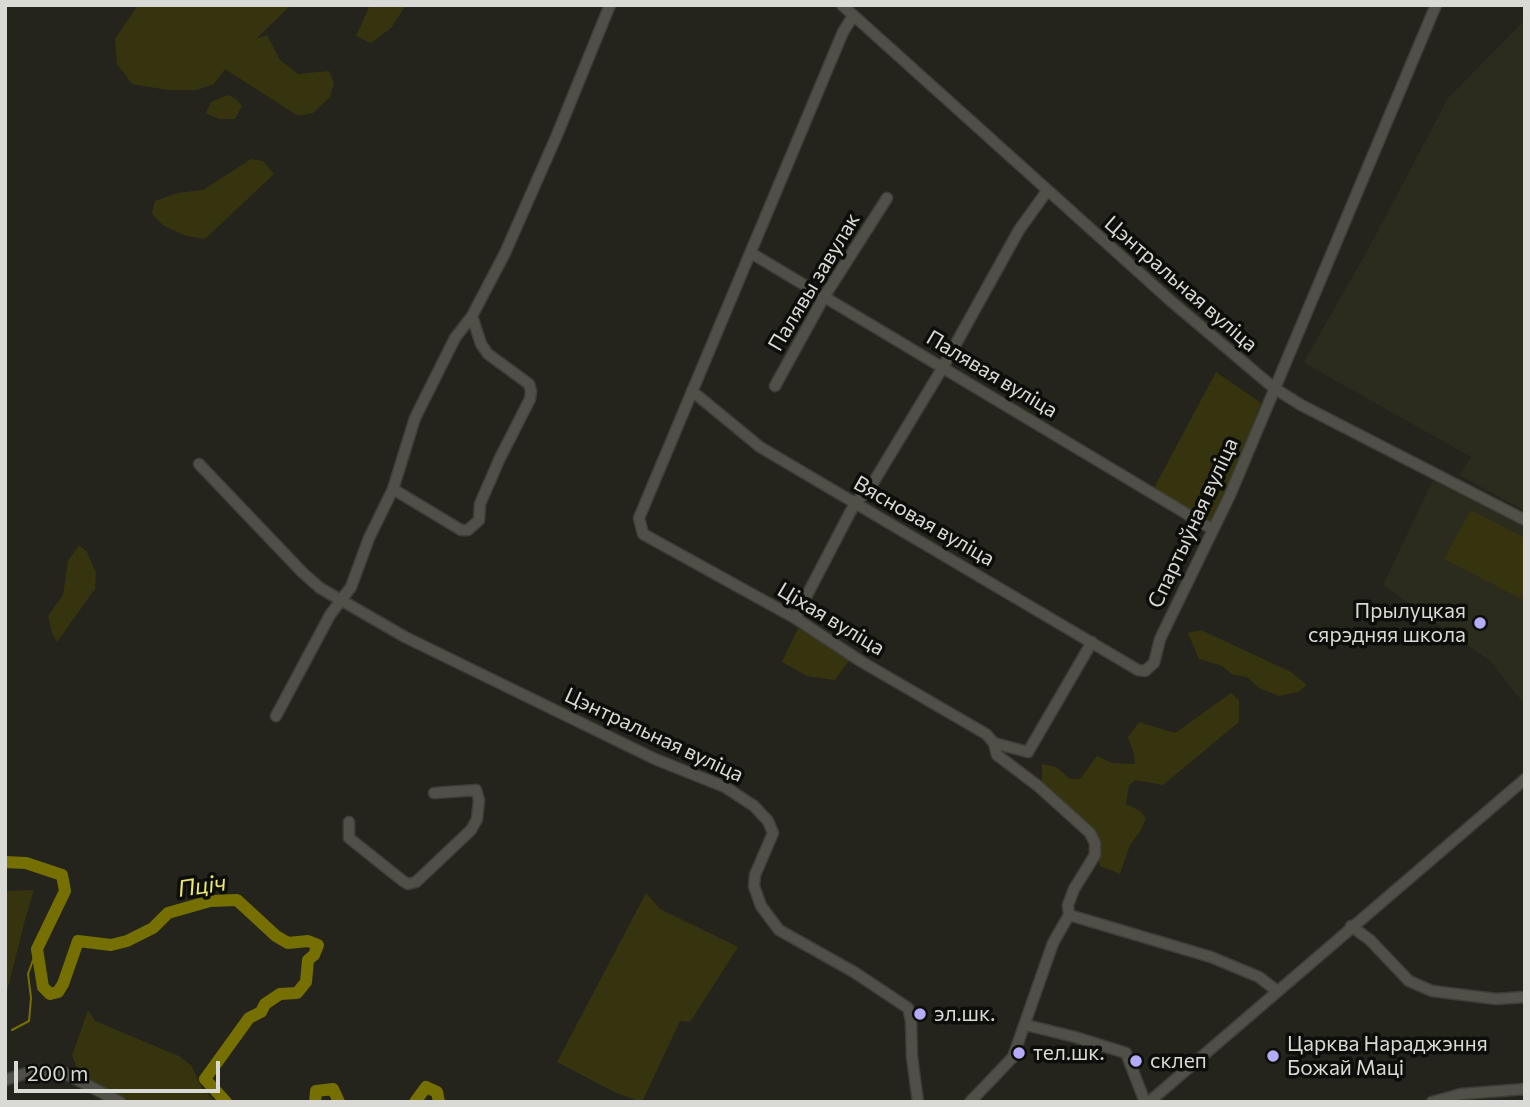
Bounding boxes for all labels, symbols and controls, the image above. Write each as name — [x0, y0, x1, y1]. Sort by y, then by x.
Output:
street label: Палявы завулак — [763, 208, 865, 356]
street label: Цэнтральная вуліца — [1099, 211, 1263, 357]
street label: Палявая вуліца — [922, 325, 1062, 423]
street label: Спартыўная вуліца — [1142, 434, 1244, 612]
street label: Вясновая вуліца — [849, 470, 999, 572]
street label: Ціхая вуліца — [773, 577, 889, 661]
place label: Прылуцкая сярэдняя школа — [1308, 598, 1466, 648]
marker: Прылуцкая сярэдняя школа — [1472, 615, 1488, 631]
street label: Цэнтральная вуліца — [561, 683, 747, 787]
water label: Пціч — [176, 869, 228, 903]
place label: эл.шк. — [934, 1001, 995, 1027]
marker: эл.шк. — [912, 1006, 928, 1022]
place label: Царква Нараджэння Божай Маці — [1287, 1031, 1488, 1081]
place label: тел.шк. — [1033, 1040, 1105, 1066]
marker: тел.шк. — [1011, 1045, 1027, 1061]
scale bar — [18, 1048, 224, 1092]
place label: склеп — [1150, 1048, 1207, 1074]
marker: Царква Нараджэння Божай Маці — [1265, 1048, 1281, 1064]
marker: склеп — [1128, 1053, 1144, 1069]
text: 200 m — [27, 1060, 88, 1085]

